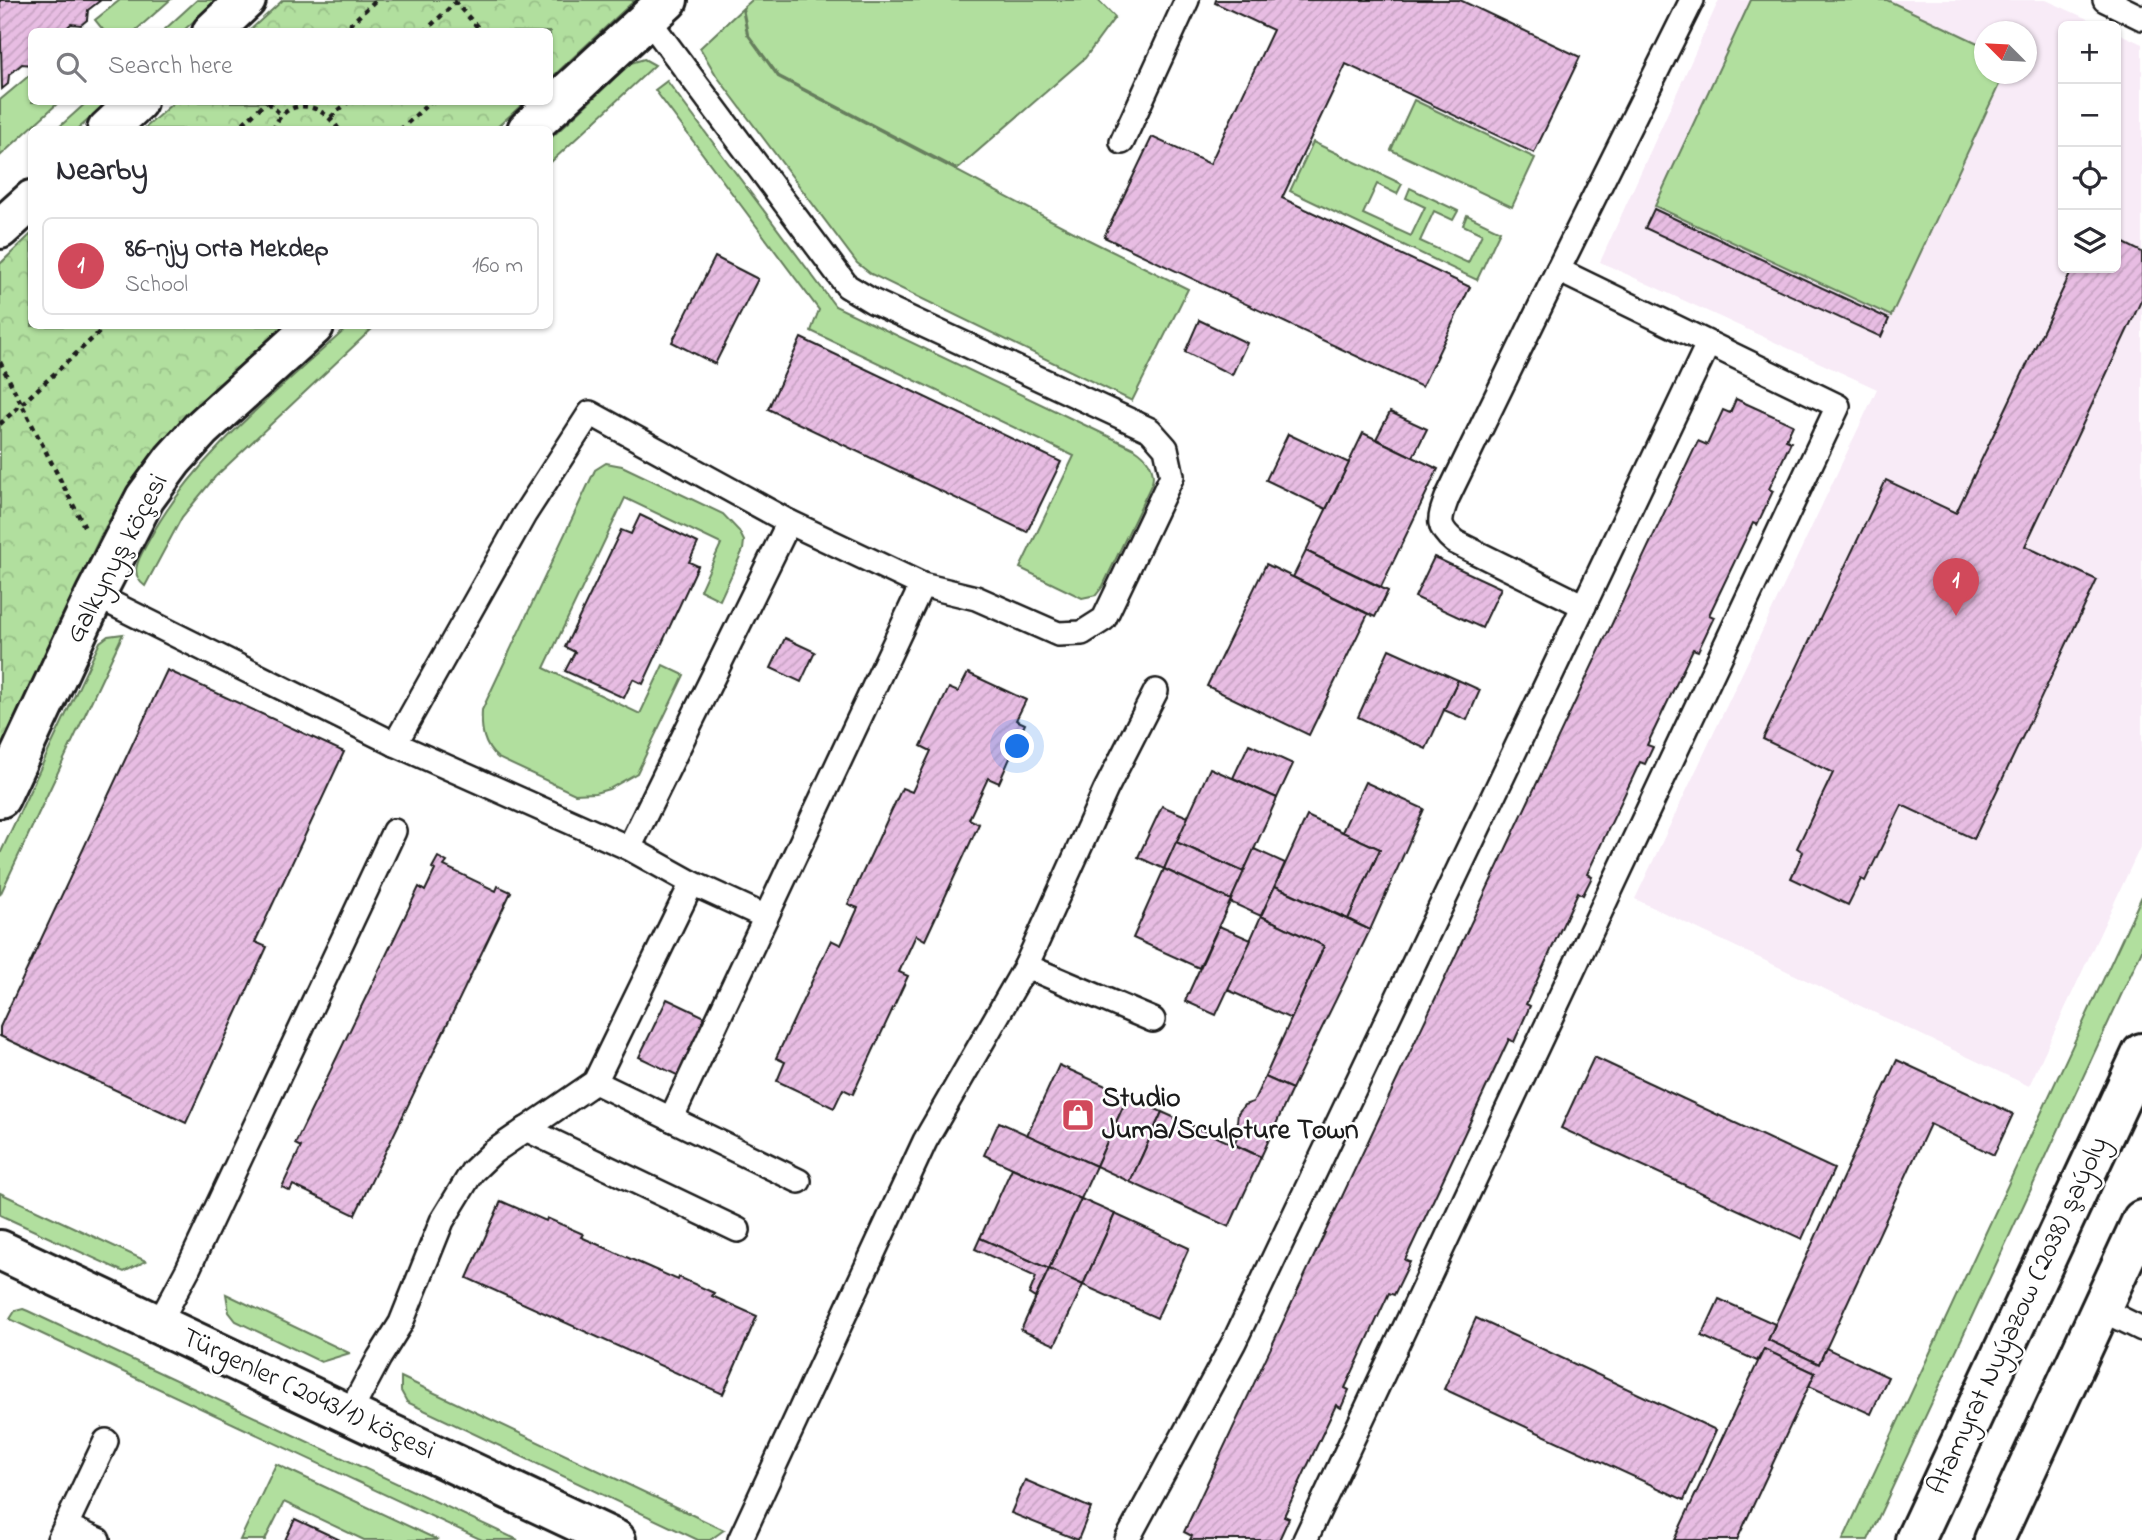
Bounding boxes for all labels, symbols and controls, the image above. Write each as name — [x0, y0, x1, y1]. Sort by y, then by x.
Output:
north arrow — [1974, 21, 2037, 84]
map controls — [2058, 21, 2121, 273]
button: + — [2058, 21, 2121, 84]
search box — [28, 28, 553, 105]
icon: search — [52, 48, 90, 86]
text: Search here — [108, 48, 233, 86]
button: − — [2058, 84, 2121, 147]
button: locate — [2058, 147, 2121, 210]
text: Nearby — [56, 150, 148, 194]
button: layers — [2058, 210, 2121, 273]
text: 86-njy Orta Mekdep — [125, 231, 329, 269]
text: 1 — [77, 250, 85, 283]
text: 160 m — [472, 250, 523, 283]
text: School — [125, 269, 188, 302]
street label: Galkynyş köçesi — [56, 467, 180, 651]
pin: 1 — [1933, 558, 1979, 616]
your location — [1000, 729, 1034, 763]
place label: Studio Juma/Sculpture Town — [1102, 1079, 1359, 1152]
shop icon: Studio Juma/Sculpture Town — [1059, 1096, 1097, 1134]
street label: Atamyrat Nyýazow (2038) şaýoly — [1918, 1130, 2120, 1502]
street label: Türgenler (2043/1) köçesi — [174, 1318, 442, 1472]

